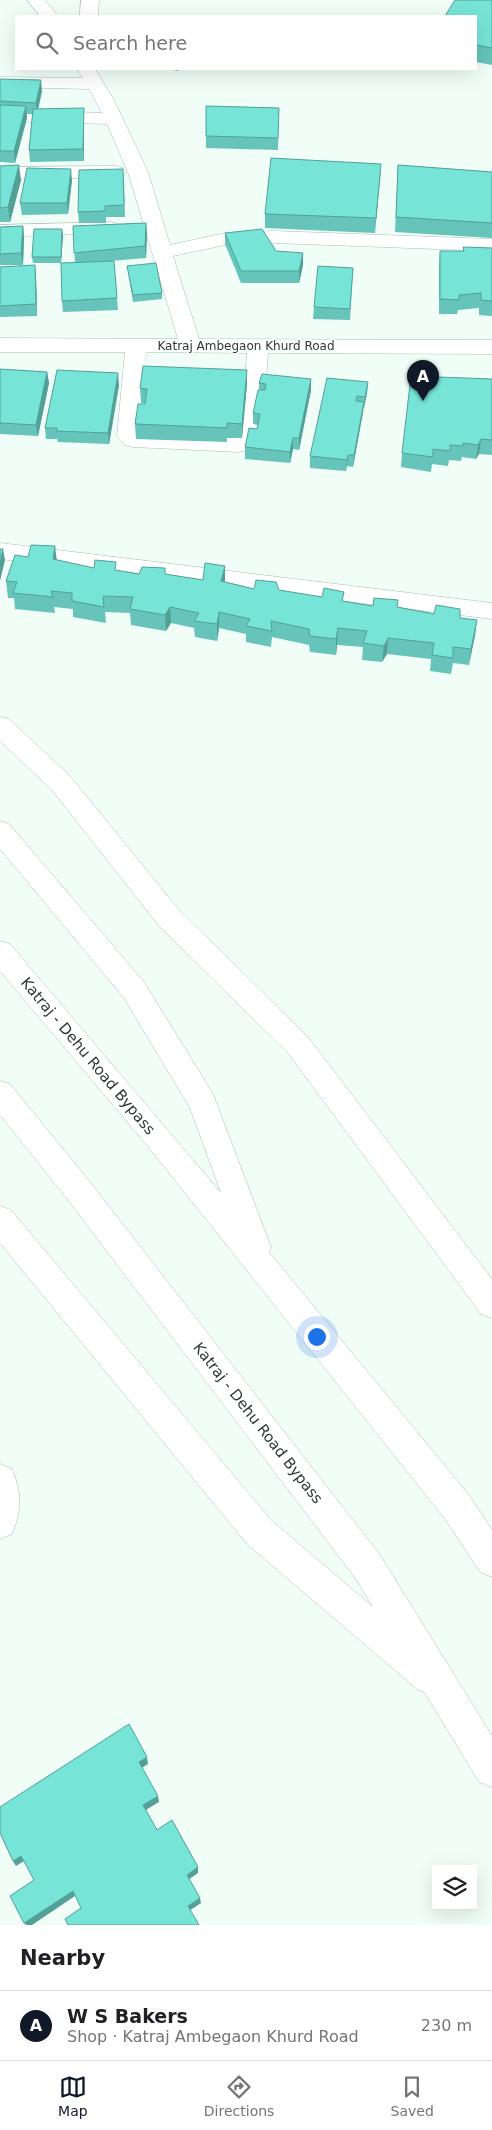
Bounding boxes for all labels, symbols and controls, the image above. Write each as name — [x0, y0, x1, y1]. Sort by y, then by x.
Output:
search box — [15, 15, 477, 70]
icon: search — [33, 29, 61, 57]
text: Search here — [73, 32, 187, 54]
street label: Katraj Ambegaon Khurd Road — [157, 339, 335, 353]
pin: A — [407, 360, 439, 401]
street label: Katraj - Dehu Road Bypass — [17, 974, 159, 1138]
your location — [304, 1324, 330, 1350]
street label: Katraj - Dehu Road Bypass — [189, 1339, 327, 1507]
map controls — [432, 1865, 477, 1910]
button: layers — [432, 1865, 477, 1910]
text: Nearby — [20, 1946, 105, 1970]
text: W S Bakers — [67, 2005, 188, 2027]
text: A — [30, 2016, 42, 2035]
text: 230 m — [421, 2016, 472, 2035]
text: Shop · Katraj Ambegaon Khurd Road — [67, 2027, 359, 2046]
tab: Map — [58, 2073, 88, 2119]
tab: Directions — [204, 2073, 274, 2119]
tab: Saved — [391, 2073, 434, 2119]

